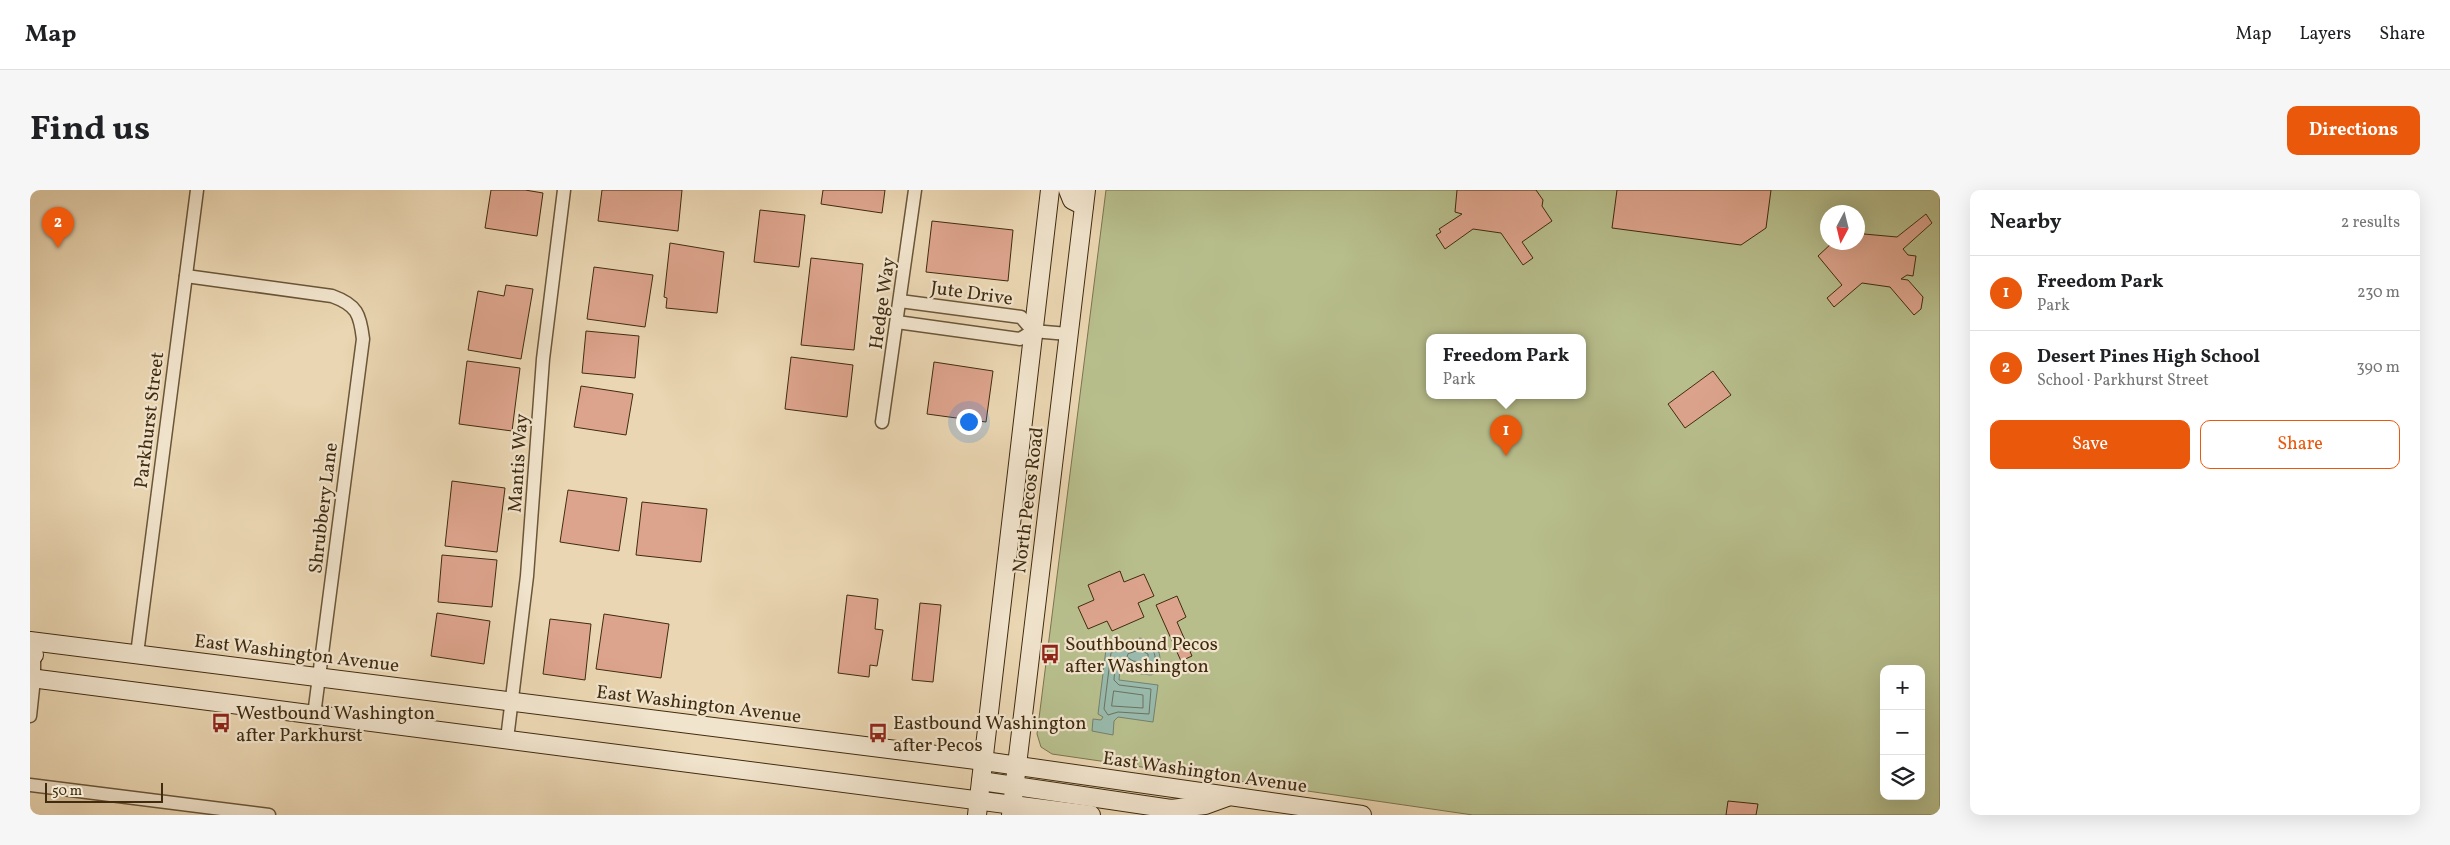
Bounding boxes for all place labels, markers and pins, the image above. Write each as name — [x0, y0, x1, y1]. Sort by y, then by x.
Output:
pin: 2 — [42, 207, 74, 248]
pin: 1 — [1490, 415, 1522, 456]
place label: Southbound Pecos after Washington — [1065, 632, 1218, 680]
bus stop icon: Southbound Pecos after Washington — [1039, 643, 1061, 665]
place label: Westbound Washington after Parkhurst — [236, 701, 435, 749]
place label: Eastbound Washington after Pecos — [893, 711, 1087, 759]
bus stop icon: Westbound Washington after Parkhurst — [210, 712, 232, 734]
bus stop icon: Eastbound Washington after Pecos — [867, 722, 889, 744]

